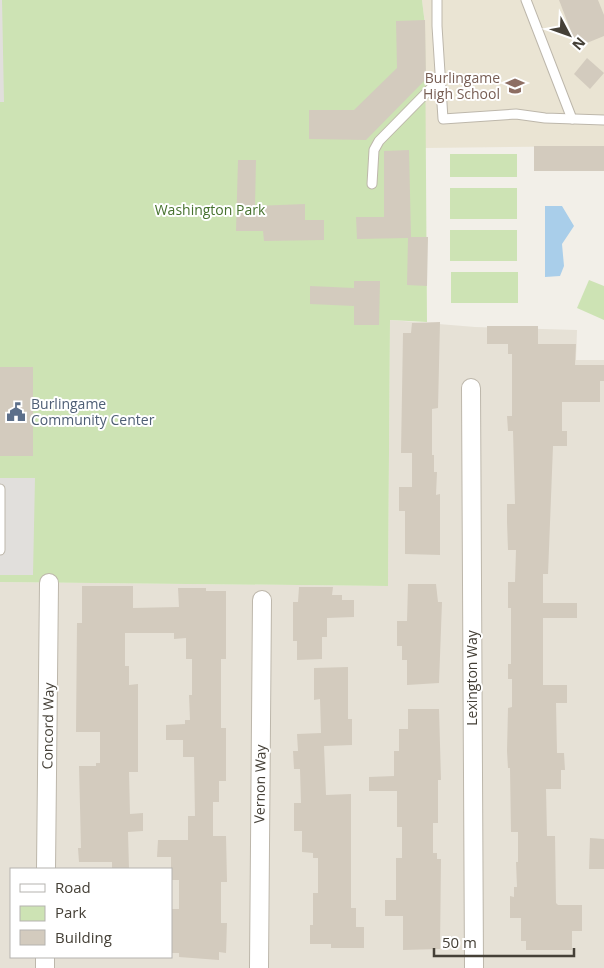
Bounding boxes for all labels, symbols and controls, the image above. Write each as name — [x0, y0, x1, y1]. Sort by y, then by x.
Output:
north arrow — [544, 10, 594, 60]
text: N — [568, 33, 590, 54]
place label: Burlingame High School — [423, 68, 500, 103]
school or university icon: Burlingame High School — [504, 75, 526, 97]
park label: Washington Park — [155, 200, 266, 219]
place label: Burlingame Community Center — [31, 394, 155, 429]
public building icon: Burlingame Community Center — [5, 401, 27, 423]
street label: Lexington Way — [462, 629, 481, 726]
street label: Concord Way — [37, 682, 58, 769]
street label: Vernon Way — [249, 743, 270, 824]
legend — [10, 868, 172, 958]
text: Road — [55, 877, 91, 897]
text: Park — [55, 902, 86, 922]
scale bar — [434, 926, 574, 958]
text: Building — [55, 927, 112, 947]
text: 50 m — [442, 932, 477, 952]

